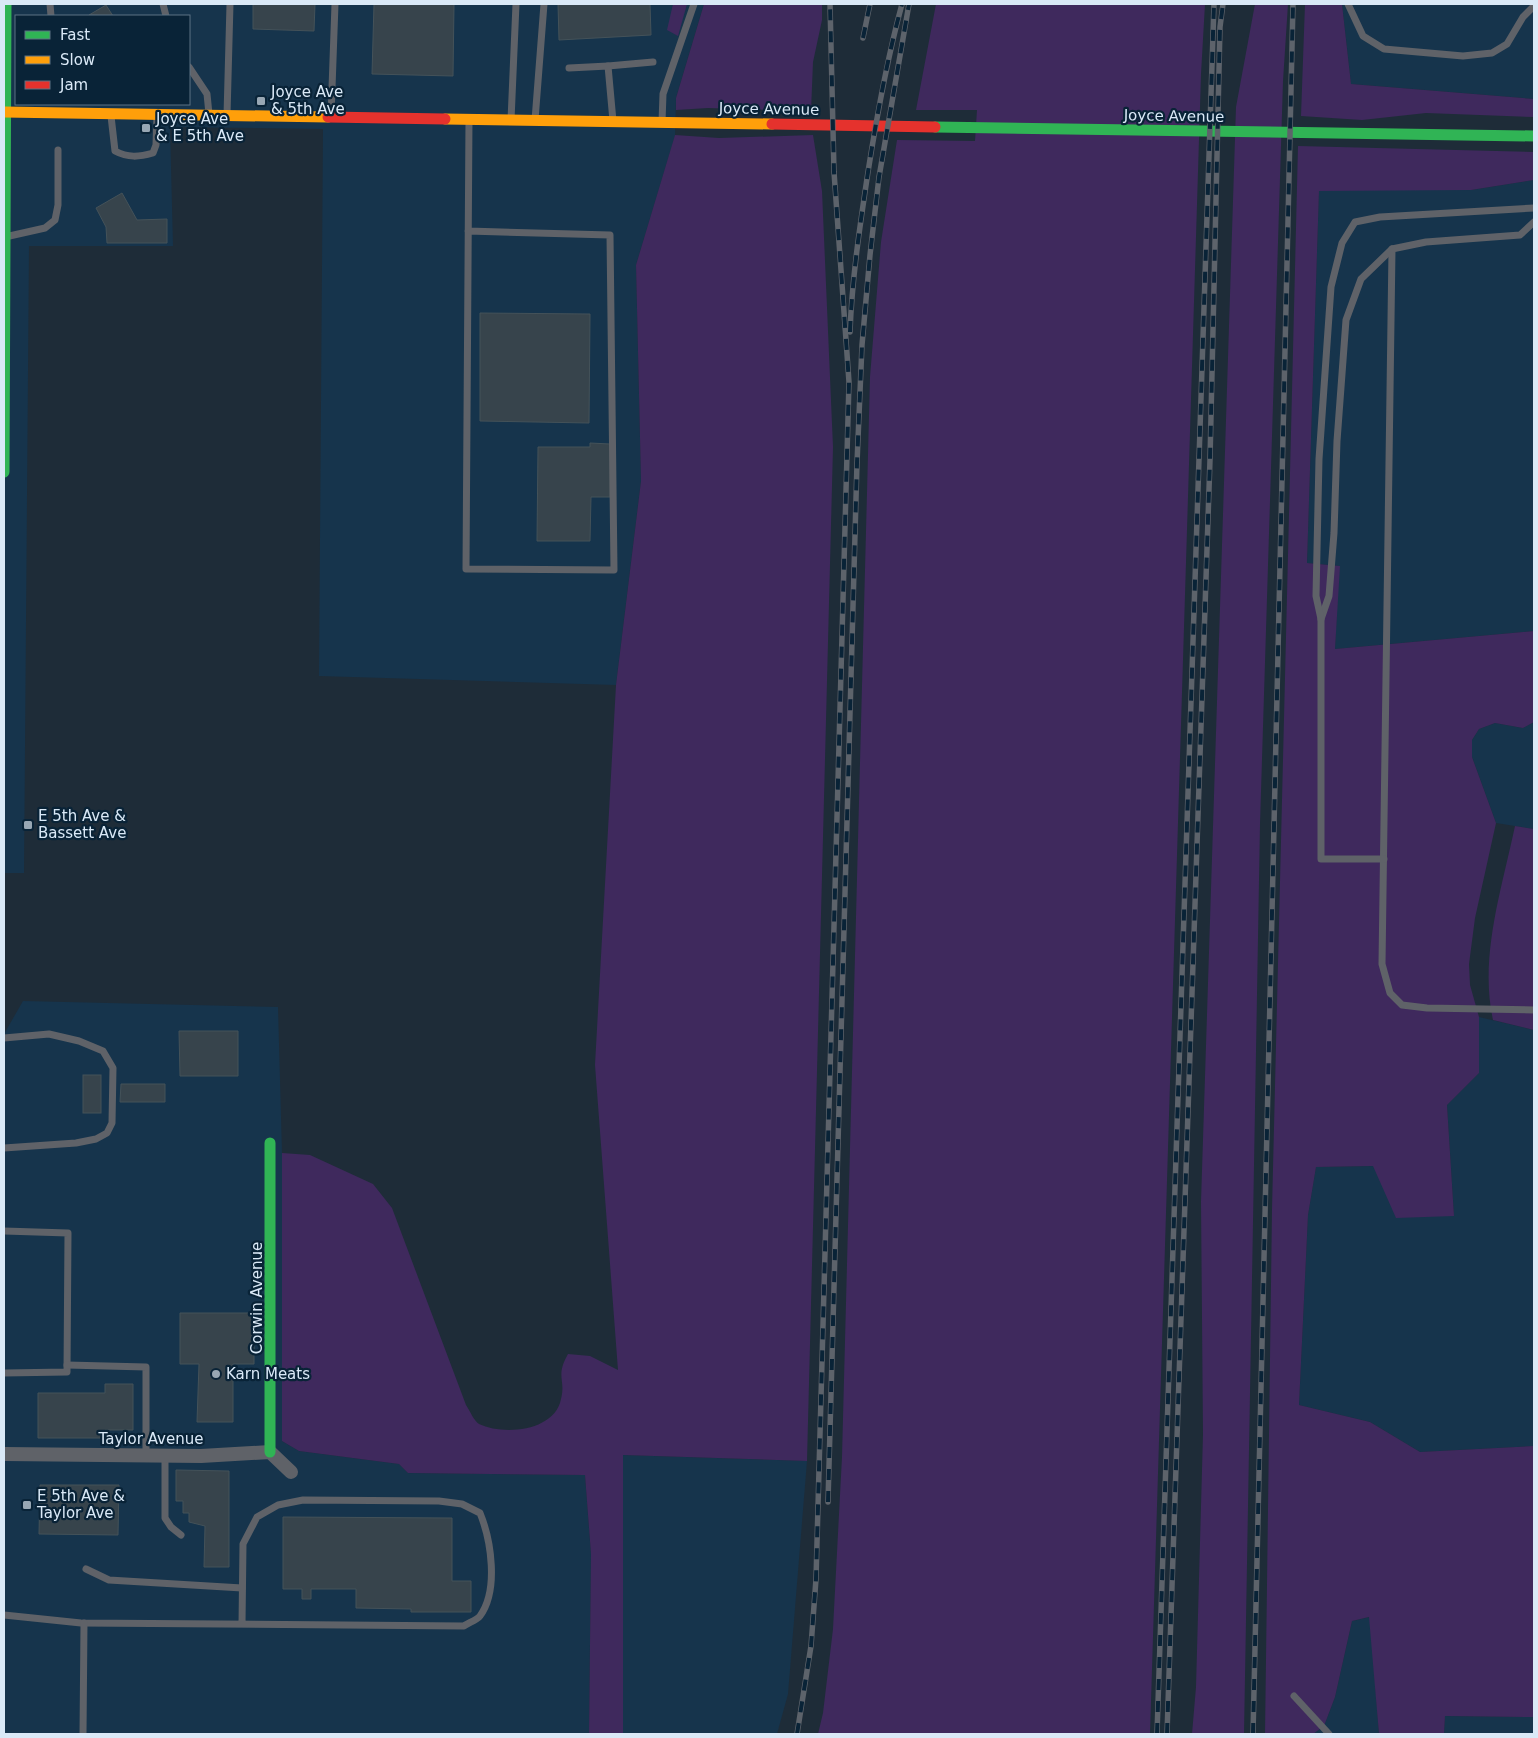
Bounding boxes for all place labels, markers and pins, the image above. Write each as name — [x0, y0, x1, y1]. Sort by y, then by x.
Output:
place label: Joyce Ave & 5th Ave — [270, 83, 345, 118]
marker: Joyce Ave & 5th Ave — [255, 95, 267, 107]
place label: Joyce Ave & E 5th Ave — [155, 110, 244, 145]
marker: Joyce Ave & E 5th Ave — [140, 122, 152, 134]
place label: E 5th Ave & Bassett Ave — [38, 807, 126, 842]
marker: E 5th Ave & Bassett Ave — [22, 819, 34, 831]
place label: Karn Meats — [226, 1365, 310, 1383]
marker: Karn Meats — [210, 1368, 222, 1380]
place label: E 5th Ave & Taylor Ave — [36, 1487, 125, 1522]
marker: E 5th Ave & Taylor Ave — [21, 1499, 33, 1511]

